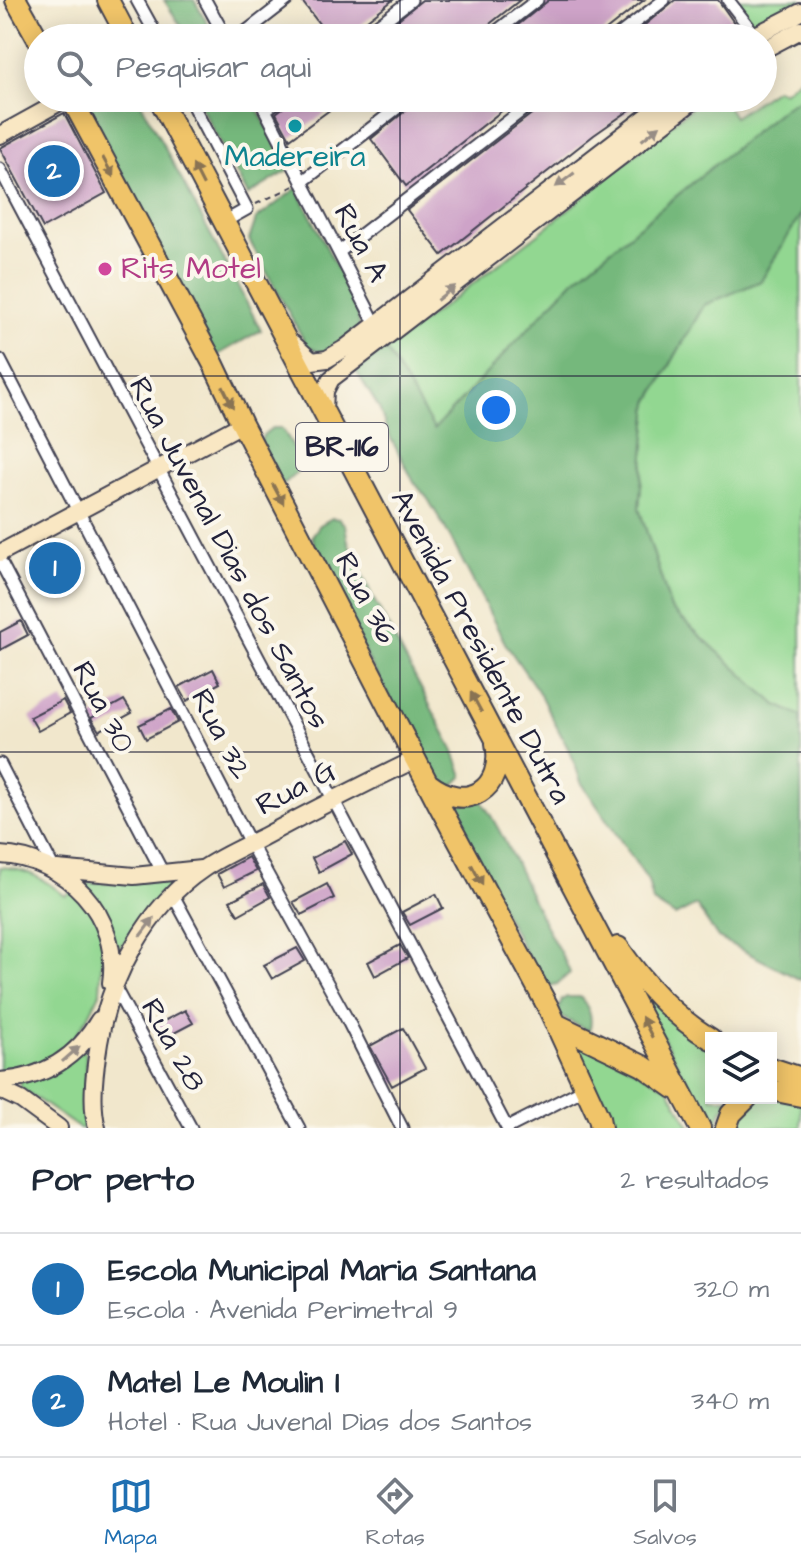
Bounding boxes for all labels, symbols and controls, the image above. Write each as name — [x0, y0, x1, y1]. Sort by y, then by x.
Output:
search box — [24, 24, 777, 112]
icon: search — [52, 46, 96, 90]
text: Pesquisar aqui — [116, 47, 311, 89]
marker: Madereira — [286, 117, 304, 135]
one-way arrow — [641, 126, 661, 142]
place label: Madereira — [225, 136, 365, 178]
pin: 2 — [28, 141, 80, 201]
one-way arrow — [101, 155, 114, 178]
one-way arrow — [192, 164, 205, 187]
one-way arrow — [555, 172, 575, 188]
street label: Rua A — [323, 196, 399, 290]
place label: Rits Motel — [121, 248, 261, 290]
marker: Rits Motel — [96, 260, 114, 278]
one-way arrow — [436, 285, 456, 301]
street label: Rua Juvenal Dias dos Santos — [118, 370, 340, 736]
one-way arrow — [221, 386, 235, 409]
your location — [476, 390, 516, 430]
road number: BR-116 — [296, 423, 388, 471]
one-way arrow — [271, 482, 284, 505]
street label: Avenida Presidente Dutra — [380, 482, 582, 812]
pin: 1 — [29, 538, 81, 598]
street label: Rua 36 — [324, 545, 408, 651]
street label: Rua 30 — [61, 654, 145, 760]
street label: Rua 32 — [180, 682, 262, 786]
one-way arrow — [470, 691, 483, 714]
street label: Rua G — [249, 749, 343, 826]
one-way arrow — [470, 864, 484, 887]
one-way arrow — [138, 917, 154, 937]
street label: Rua 28 — [130, 991, 216, 1099]
one-way arrow — [641, 1016, 654, 1039]
map controls — [705, 1032, 777, 1104]
button: layers — [705, 1032, 777, 1104]
one-way arrow — [61, 1046, 81, 1063]
text: Por perto — [32, 1156, 194, 1204]
text: 2 resultados — [620, 1162, 769, 1198]
text: Escola Municipal Maria Santana — [108, 1250, 536, 1292]
text: 1 — [56, 1271, 60, 1307]
text: 320 m — [694, 1271, 769, 1307]
text: Escola · Avenida Perimetral 9 — [108, 1292, 458, 1328]
text: Matel Le Moulin I — [108, 1362, 340, 1404]
text: 2 — [51, 1383, 65, 1419]
text: 340 m — [691, 1383, 769, 1419]
text: Hotel · Rua Juvenal Dias dos Santos — [108, 1404, 532, 1440]
tab: Mapa — [104, 1474, 157, 1553]
tab: Rotas — [366, 1474, 425, 1553]
tab: Salvos — [633, 1474, 697, 1553]

